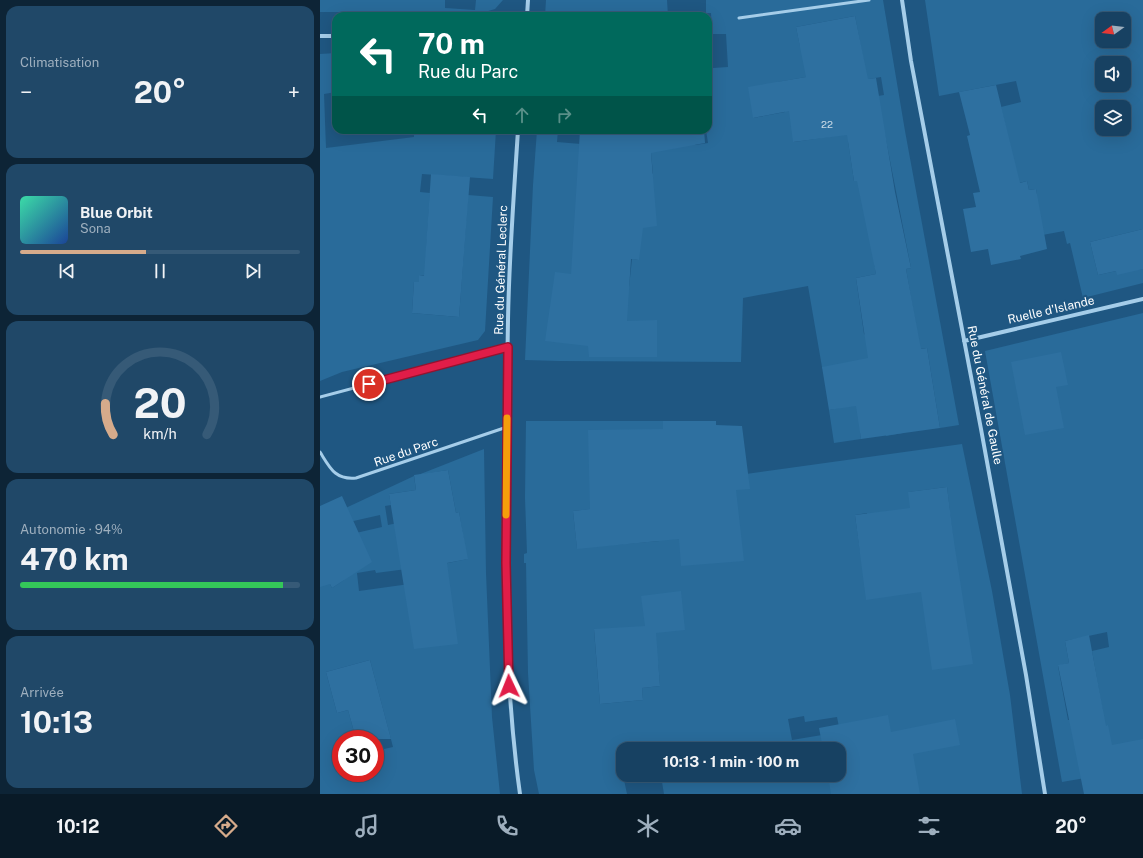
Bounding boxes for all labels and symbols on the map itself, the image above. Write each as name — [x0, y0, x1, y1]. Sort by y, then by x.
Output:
north arrow — [1095, 12, 1131, 48]
house number: 22 — [821, 118, 833, 130]
street label: Rue du Général Leclerc — [492, 205, 510, 335]
street label: Ruelle d'Islande — [1006, 293, 1096, 327]
street label: Rue du Général de Gaulle — [965, 324, 1005, 466]
pin — [352, 367, 386, 401]
street label: Rue du Parc — [372, 435, 440, 469]
position arrow — [488, 665, 530, 707]
speed limit sign: 30 — [332, 730, 384, 782]

